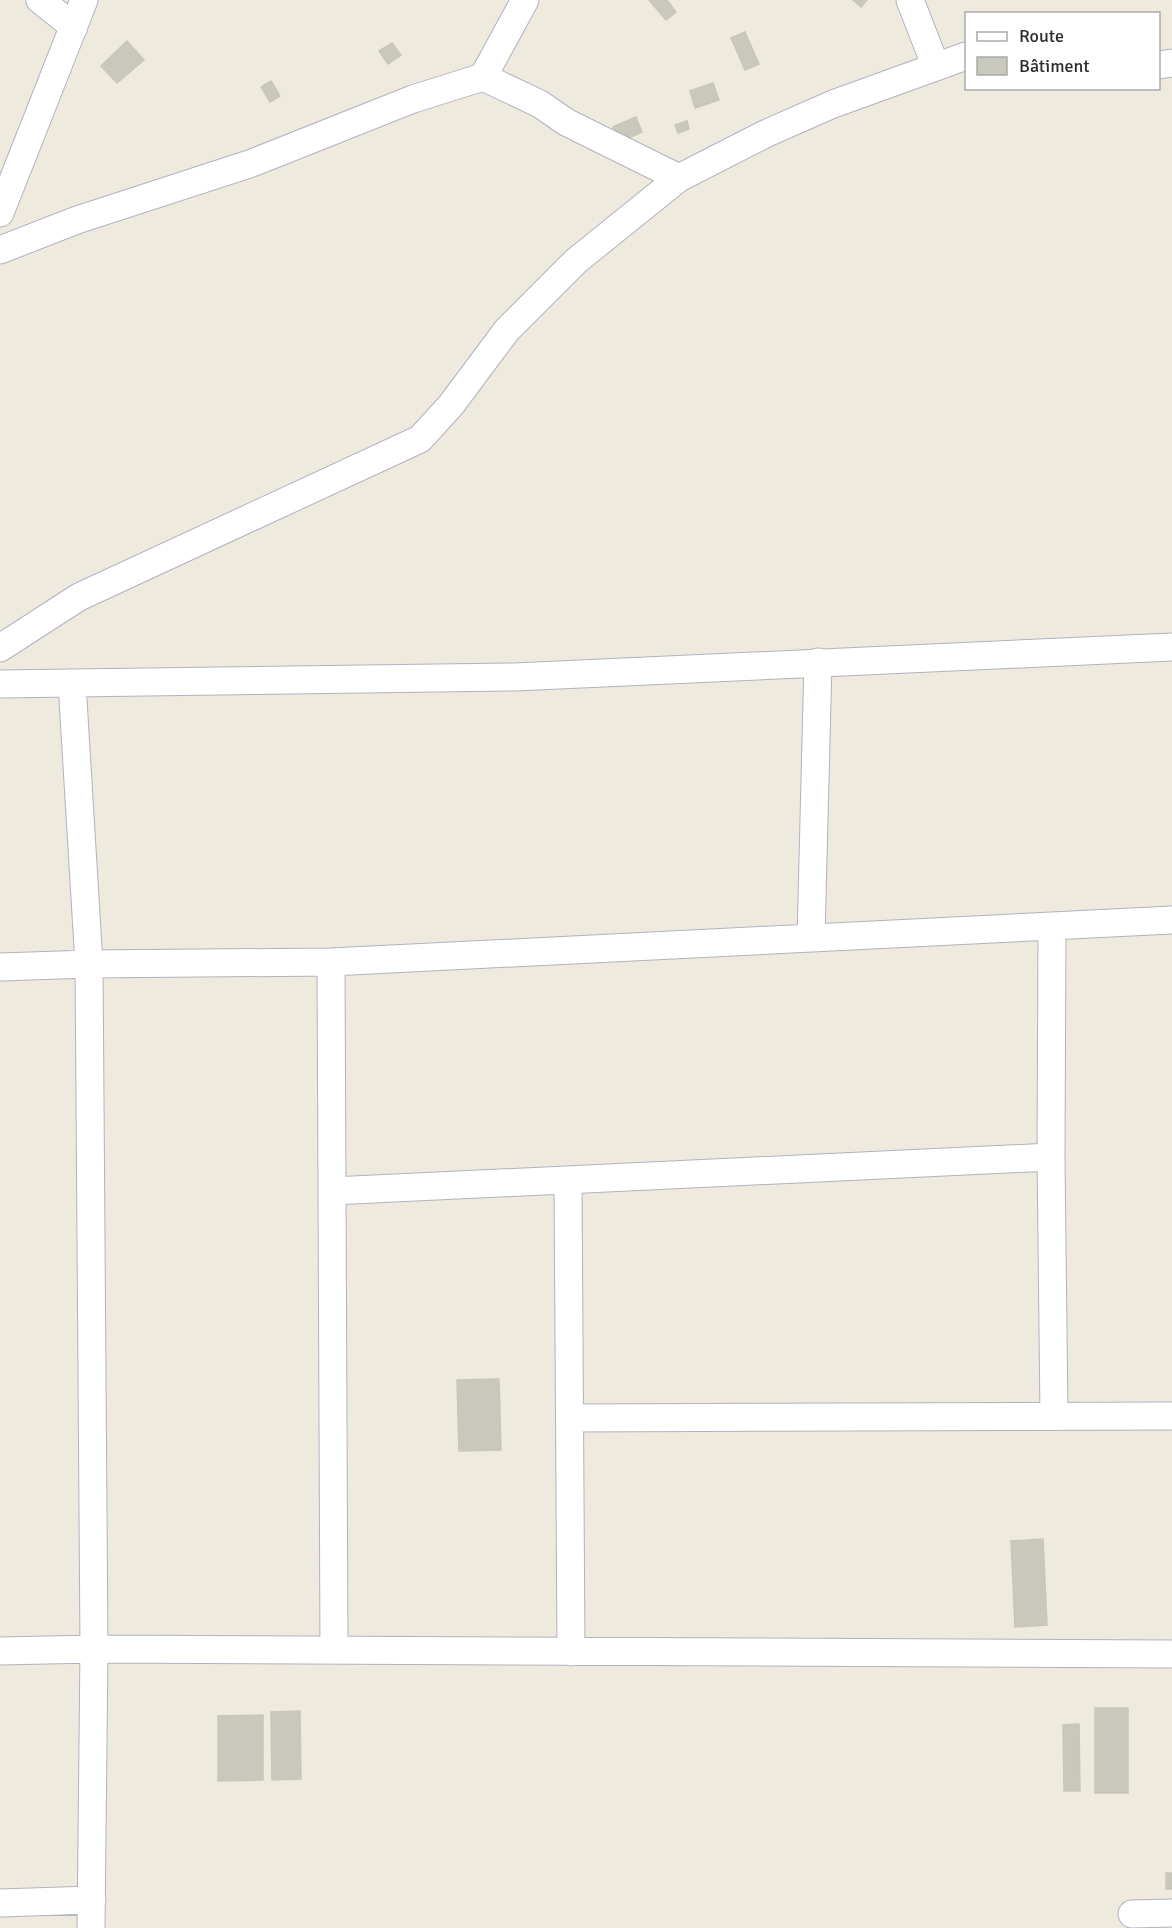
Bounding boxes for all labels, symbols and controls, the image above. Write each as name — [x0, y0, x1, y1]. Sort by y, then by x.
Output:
legend — [965, 12, 1160, 90]
text: Route — [1019, 25, 1064, 47]
text: Bâtiment — [1019, 55, 1090, 77]

